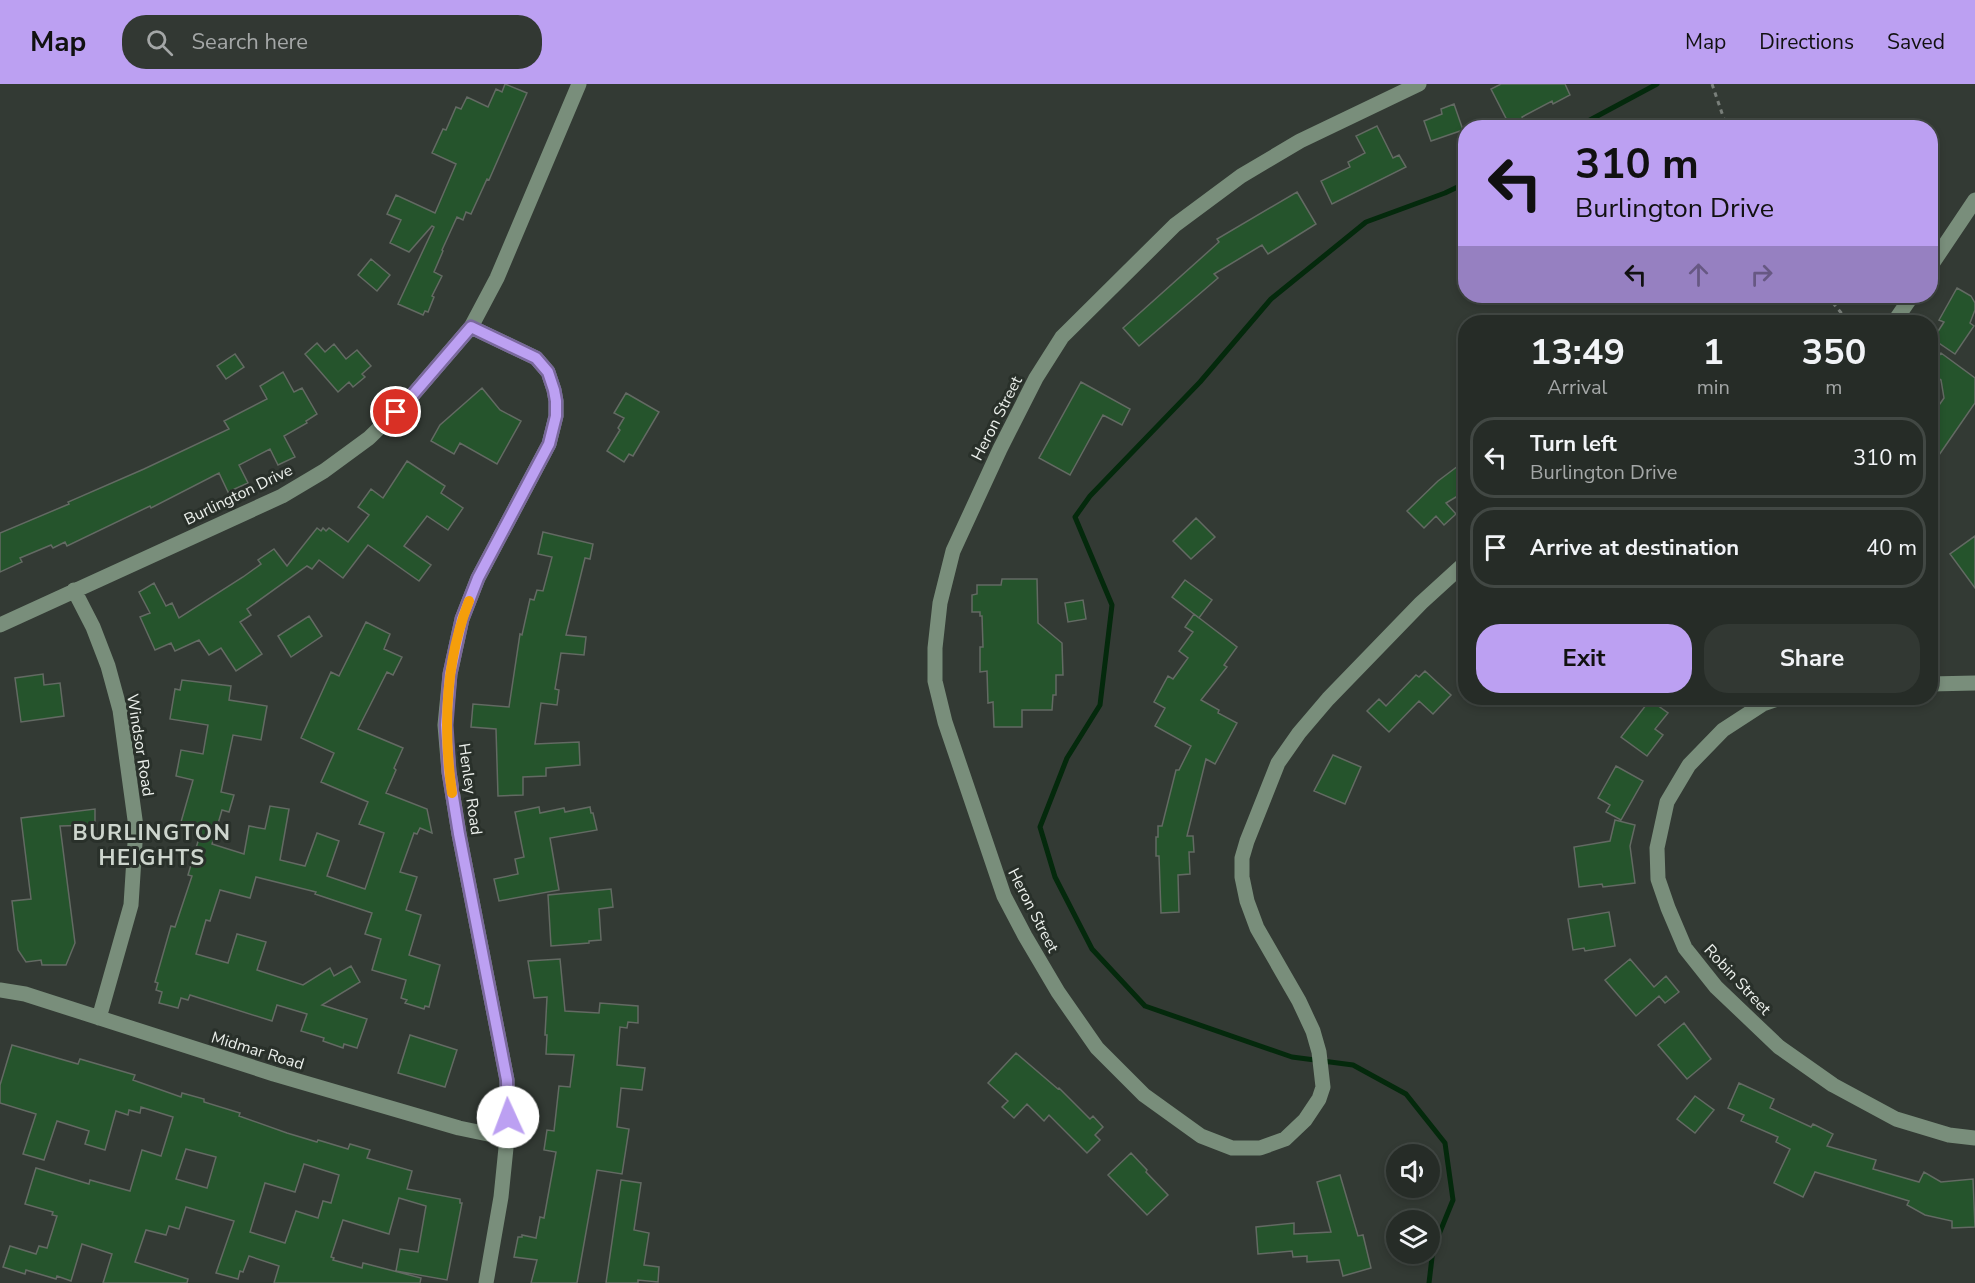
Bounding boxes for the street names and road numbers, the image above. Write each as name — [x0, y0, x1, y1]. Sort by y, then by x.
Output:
street label: Heron Street — [966, 372, 1028, 464]
street label: Burlington Drive — [181, 459, 296, 531]
street label: Windsor Road — [121, 692, 159, 798]
street label: Henley Road — [453, 742, 487, 836]
street label: Heron Street — [1002, 864, 1064, 957]
street label: Robin Street — [1699, 940, 1776, 1020]
street label: Midmar Road — [209, 1026, 307, 1076]

